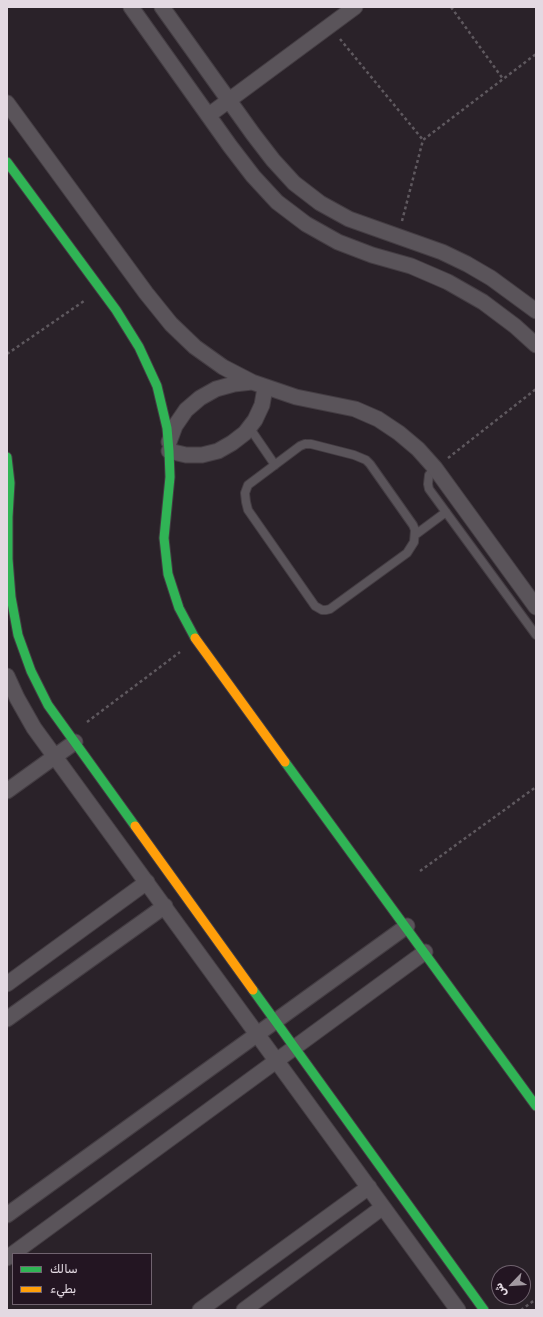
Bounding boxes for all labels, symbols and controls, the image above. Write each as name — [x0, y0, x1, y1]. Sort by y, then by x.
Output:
legend — [12, 1253, 152, 1305]
text: سالك — [50, 1262, 78, 1276]
north arrow — [491, 1265, 531, 1305]
text: ش — [492, 1281, 509, 1299]
text: بطيء — [50, 1282, 76, 1296]

